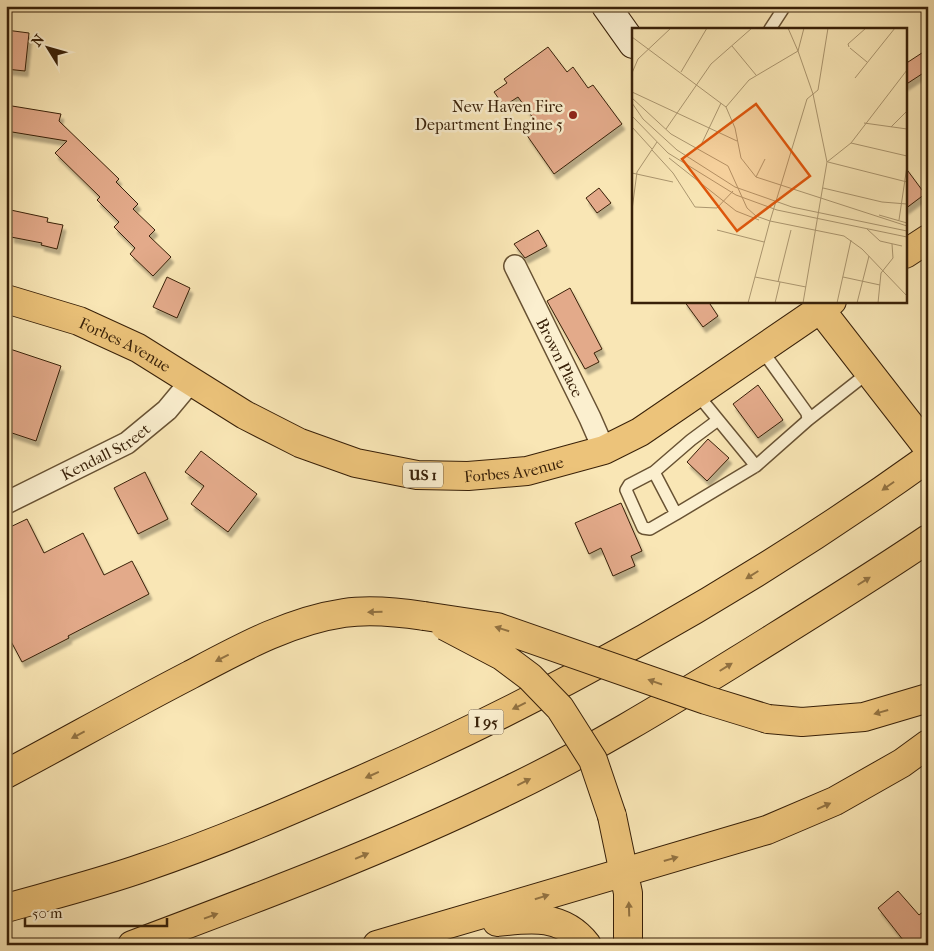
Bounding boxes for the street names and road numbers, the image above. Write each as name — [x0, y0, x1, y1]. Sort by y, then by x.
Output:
street label: Forbes Avenue — [76, 313, 174, 376]
street label: Brown Place — [532, 315, 587, 401]
street label: Kendall Street — [58, 419, 154, 484]
street label: Forbes Avenue — [463, 452, 566, 486]
road number: US 1 — [403, 462, 443, 488]
road number: I 95 — [468, 710, 504, 734]

